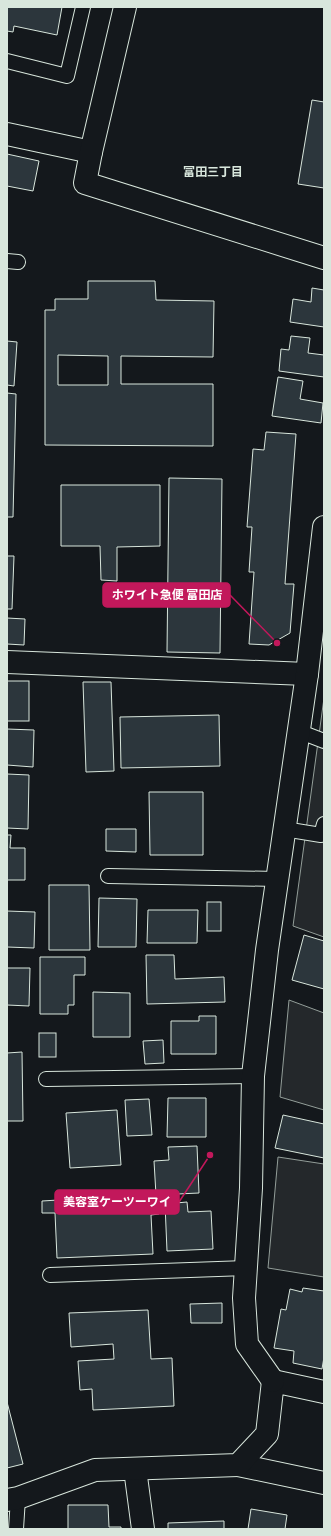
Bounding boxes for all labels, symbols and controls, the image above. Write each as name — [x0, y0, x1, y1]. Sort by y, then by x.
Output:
district label: 富田三丁目 — [183, 164, 243, 178]
callout: ホワイト急便 富田店 — [103, 583, 230, 607]
text: ホワイト急便 富田店 — [112, 587, 222, 601]
callout: 美容室ケーツーワイ — [55, 1190, 179, 1214]
text: 美容室ケーツーワイ — [63, 1194, 171, 1208]

